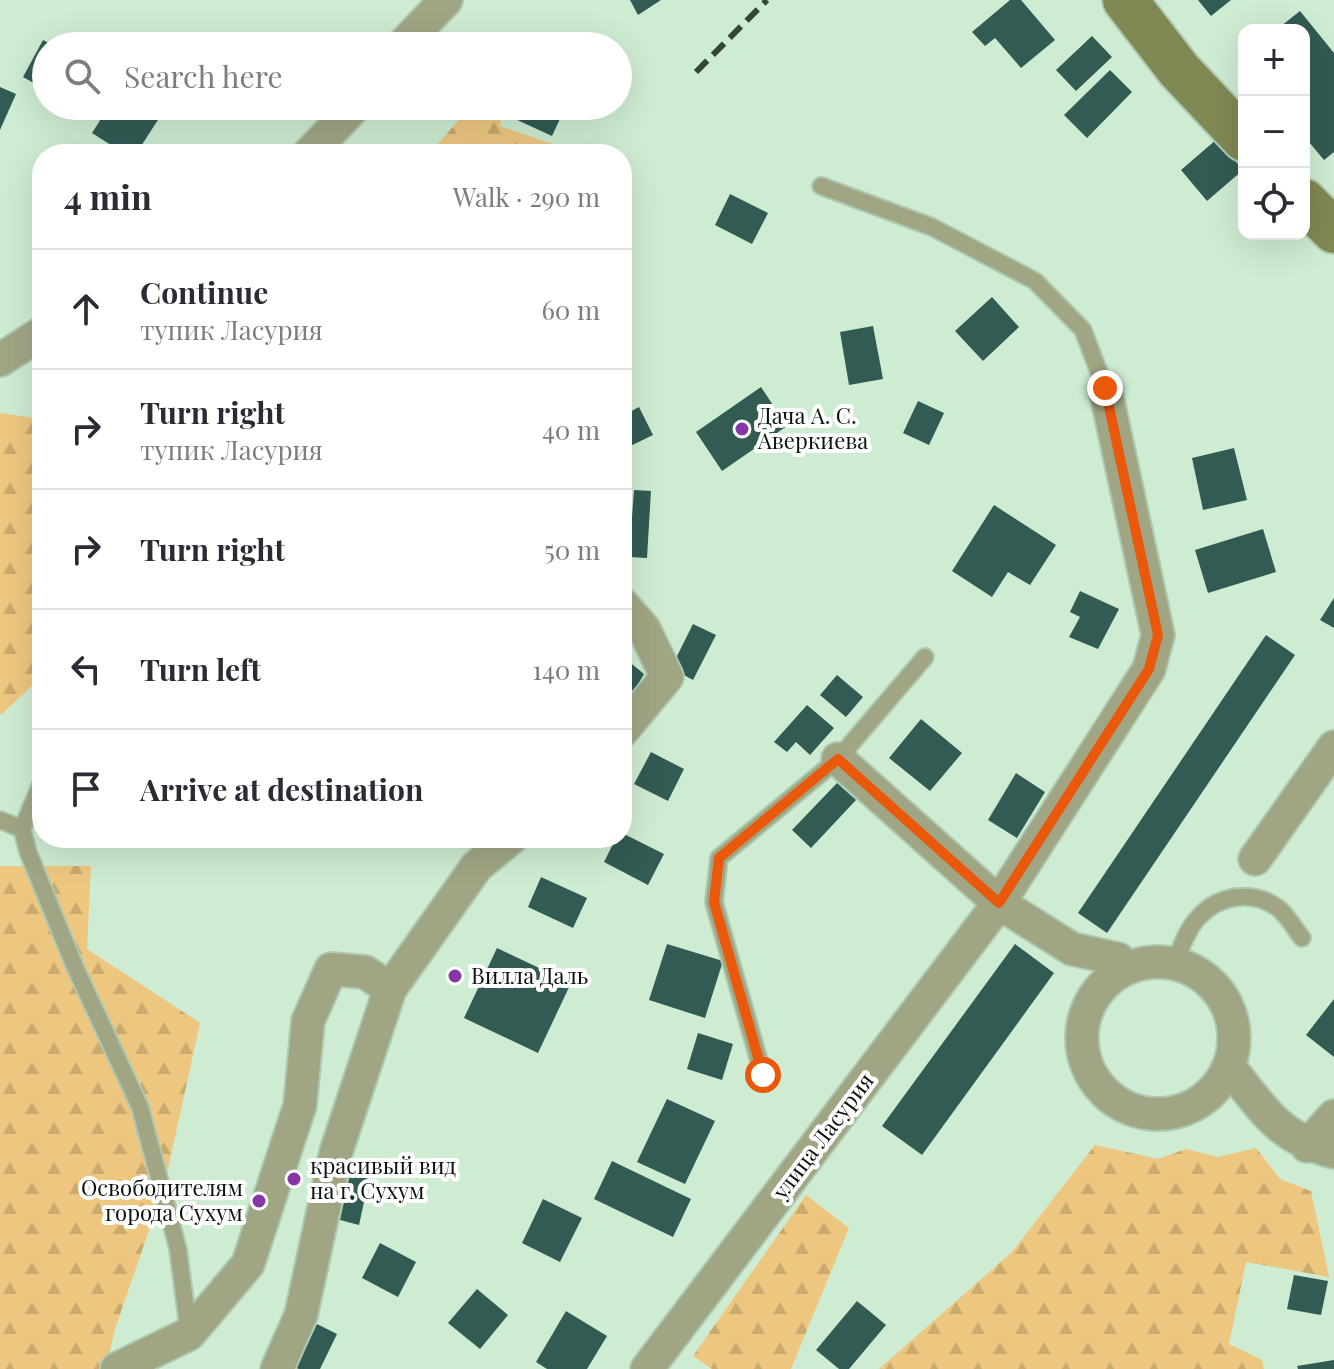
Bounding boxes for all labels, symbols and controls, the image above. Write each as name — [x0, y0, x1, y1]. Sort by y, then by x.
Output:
map controls — [1238, 24, 1310, 240]
button: + — [1238, 24, 1310, 96]
search box — [32, 32, 632, 120]
icon: search — [60, 54, 104, 98]
text: Search here — [124, 56, 283, 96]
button: − — [1238, 96, 1310, 168]
button: locate — [1238, 168, 1310, 240]
text: 4 min — [64, 173, 152, 219]
text: Walk · 290 m — [453, 179, 600, 214]
text: Continue — [140, 272, 268, 312]
icon: ahead — [64, 287, 108, 331]
text: 60 m — [541, 292, 600, 327]
text: тупик Ласурия — [140, 312, 323, 347]
route end — [1087, 370, 1123, 406]
text: Turn right — [140, 392, 285, 432]
place label: Дача А. С. Аверкиева — [757, 400, 868, 455]
icon: right — [64, 407, 108, 451]
text: 40 m — [542, 412, 600, 447]
marker: Дача А. С. Аверкиева — [733, 420, 751, 438]
text: тупик Ласурия — [140, 432, 323, 467]
icon: right — [64, 527, 108, 571]
text: Turn right — [140, 529, 285, 569]
text: 50 m — [544, 532, 600, 567]
icon: left — [64, 647, 108, 691]
text: Turn left — [140, 649, 261, 689]
text: 140 m — [532, 652, 600, 687]
icon: arrive — [64, 767, 108, 811]
text: Arrive at destination — [140, 769, 423, 809]
place label: Вилла Даль — [471, 960, 588, 990]
marker: Вилла Даль — [446, 967, 464, 985]
route start — [745, 1057, 781, 1093]
street label: улица Ласурия — [764, 1066, 880, 1206]
place label: красивый вид на г. Сухум — [310, 1150, 457, 1205]
marker: красивый вид на г. Сухум — [285, 1170, 303, 1188]
place label: Освободителям города Сухум — [81, 1172, 243, 1227]
marker: Освободителям города Сухум — [250, 1192, 268, 1210]

